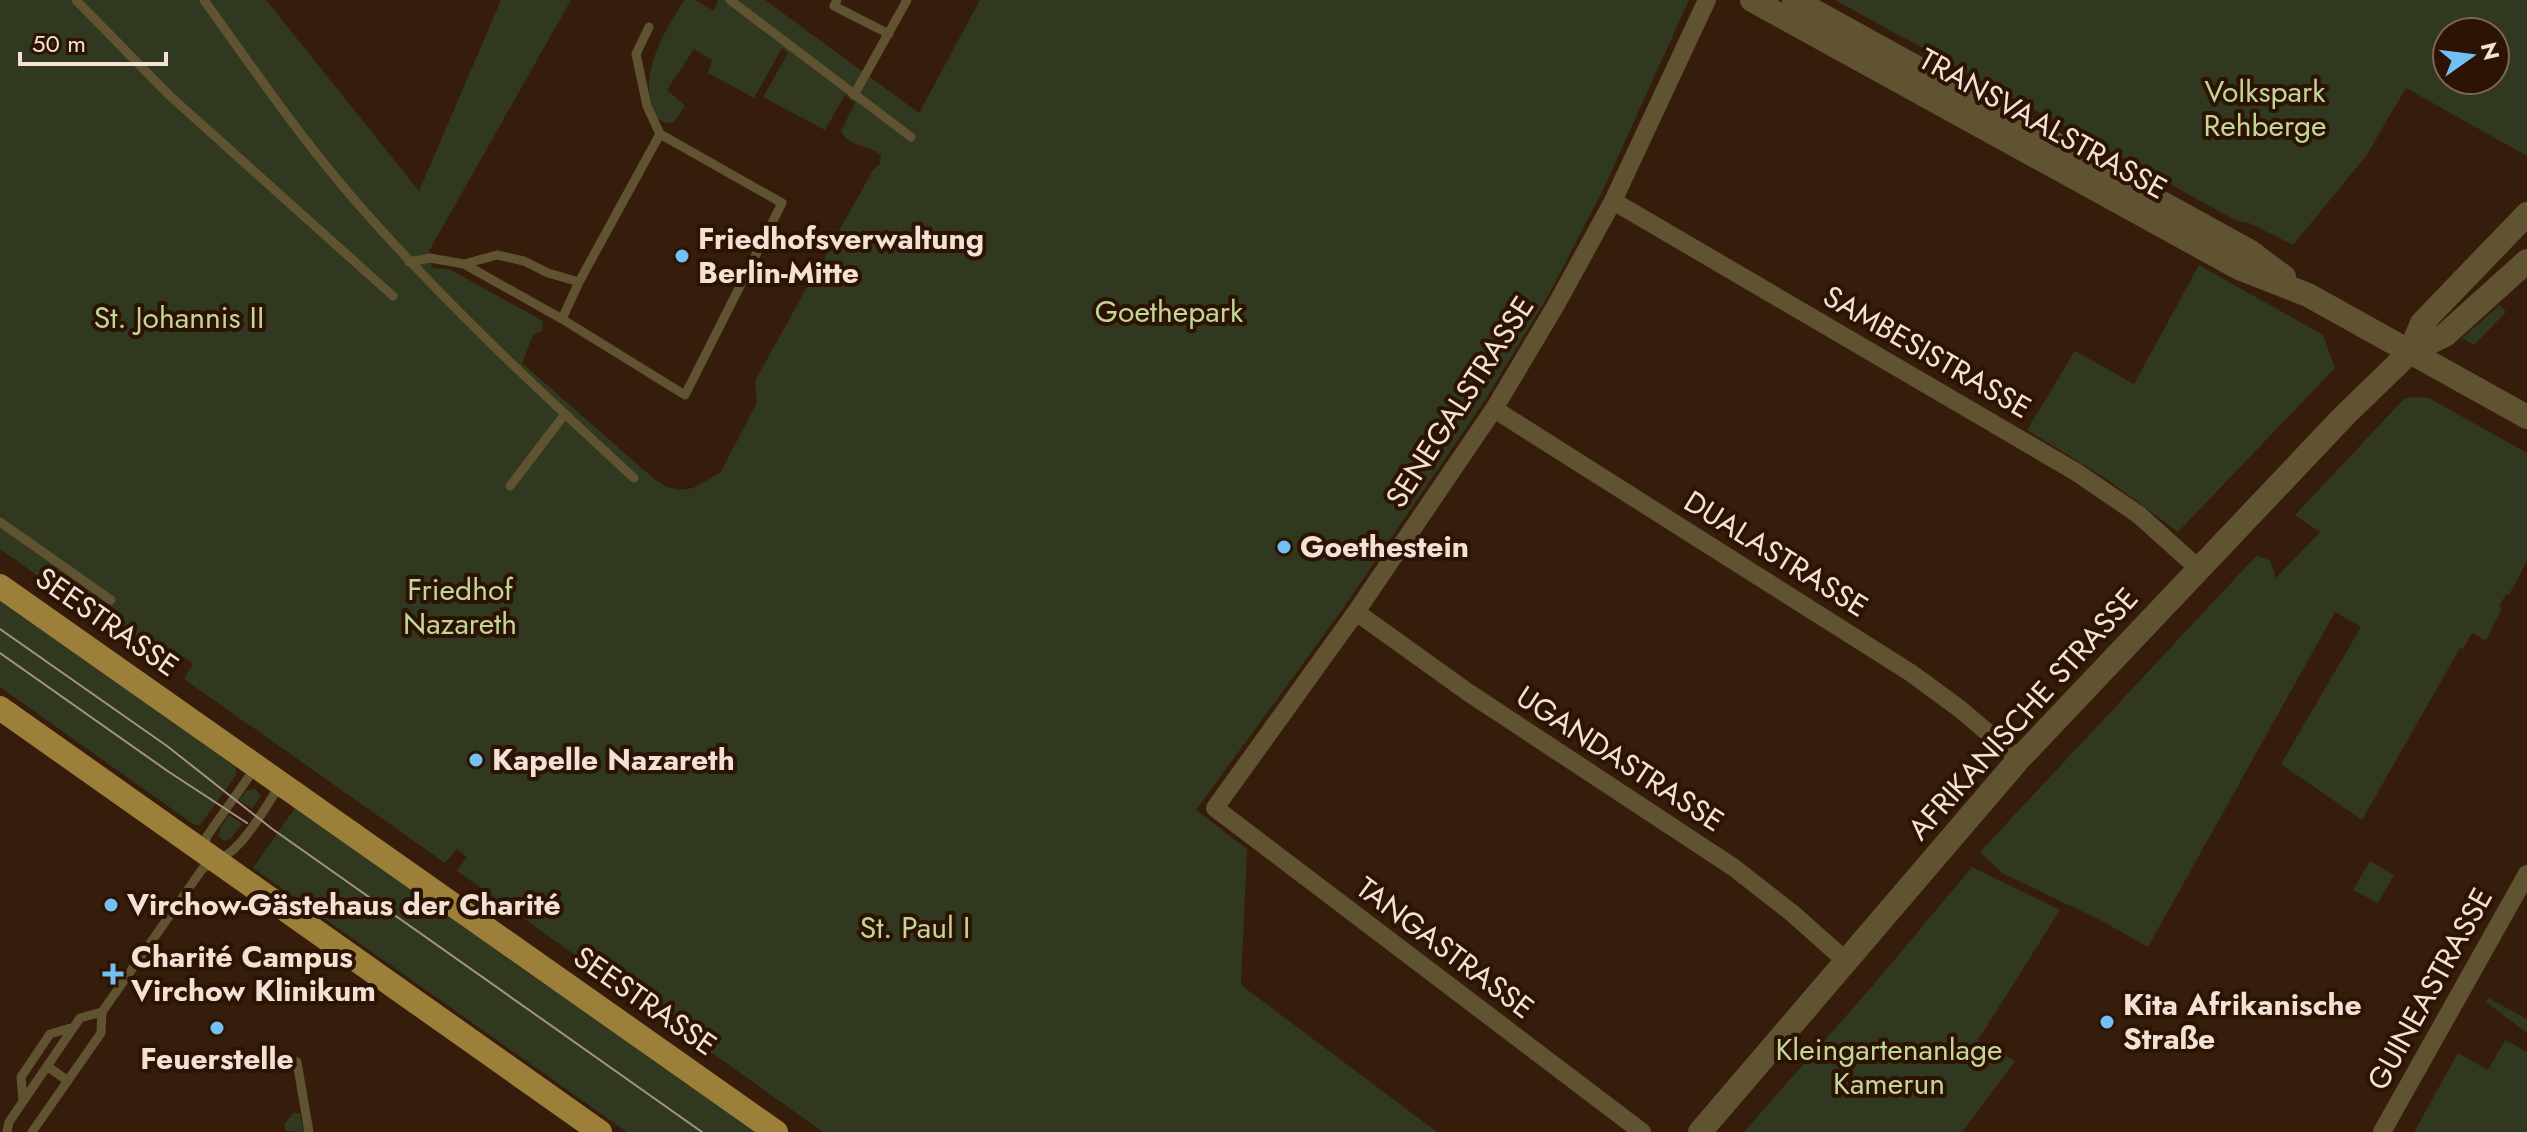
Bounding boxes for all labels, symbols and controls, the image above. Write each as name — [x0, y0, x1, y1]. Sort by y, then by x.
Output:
scale bar — [20, 16, 166, 66]
north arrow — [2431, 16, 2511, 96]
text: 50 m — [32, 26, 86, 61]
street label: TRANSVAALSTRASSE — [1911, 38, 2175, 210]
text: N — [2473, 39, 2508, 64]
park label: Volkspark Rehberge — [2204, 70, 2326, 147]
place label: Friedhofsverwaltung Berlin-Mitte — [698, 217, 984, 294]
marker: Friedhofsverwaltung Berlin-Mitte — [673, 247, 691, 265]
street label: SAMBESISTRASSE — [1815, 274, 2039, 429]
street label: SENEGALSTRASSE — [1375, 287, 1544, 516]
park label: Goethepark — [1095, 290, 1244, 333]
park label: St. Johannis II — [94, 296, 264, 339]
street label: DUALASTRASSE — [1676, 480, 1877, 627]
place label: Goethestein — [1300, 525, 1469, 568]
marker: Goethestein — [1275, 538, 1293, 556]
street label: SEESTRASSE — [27, 556, 188, 687]
park label: Friedhof Nazareth — [403, 568, 517, 645]
street label: AFRIKANISCHE STRASSE — [1897, 578, 2148, 849]
street label: UGANDASTRASSE — [1508, 675, 1733, 842]
place label: Kapelle Nazareth — [492, 738, 735, 781]
marker: Kapelle Nazareth — [467, 751, 485, 769]
street label: TANGASTRASSE — [1347, 866, 1543, 1029]
street label: GUINEASTRASSE — [2356, 880, 2503, 1098]
place label: Virchow-Gästehaus der Charité — [126, 883, 561, 926]
marker: Virchow-Gästehaus der Charité — [102, 896, 120, 914]
park label: St. Paul I — [860, 906, 970, 949]
place label: Charité Campus Virchow Klinikum — [130, 935, 376, 1012]
street label: SEESTRASSE — [565, 935, 726, 1066]
marker: Charité Campus Virchow Klinikum — [102, 963, 124, 985]
place label: Kita Afrikanische Straße — [2123, 983, 2362, 1060]
marker: Kita Afrikanische Straße — [2098, 1013, 2116, 1031]
marker: Feuerstelle — [208, 1019, 226, 1037]
park label: Kleingartenanlage Kamerun — [1775, 1028, 2003, 1105]
place label: Feuerstelle — [140, 1037, 294, 1080]

